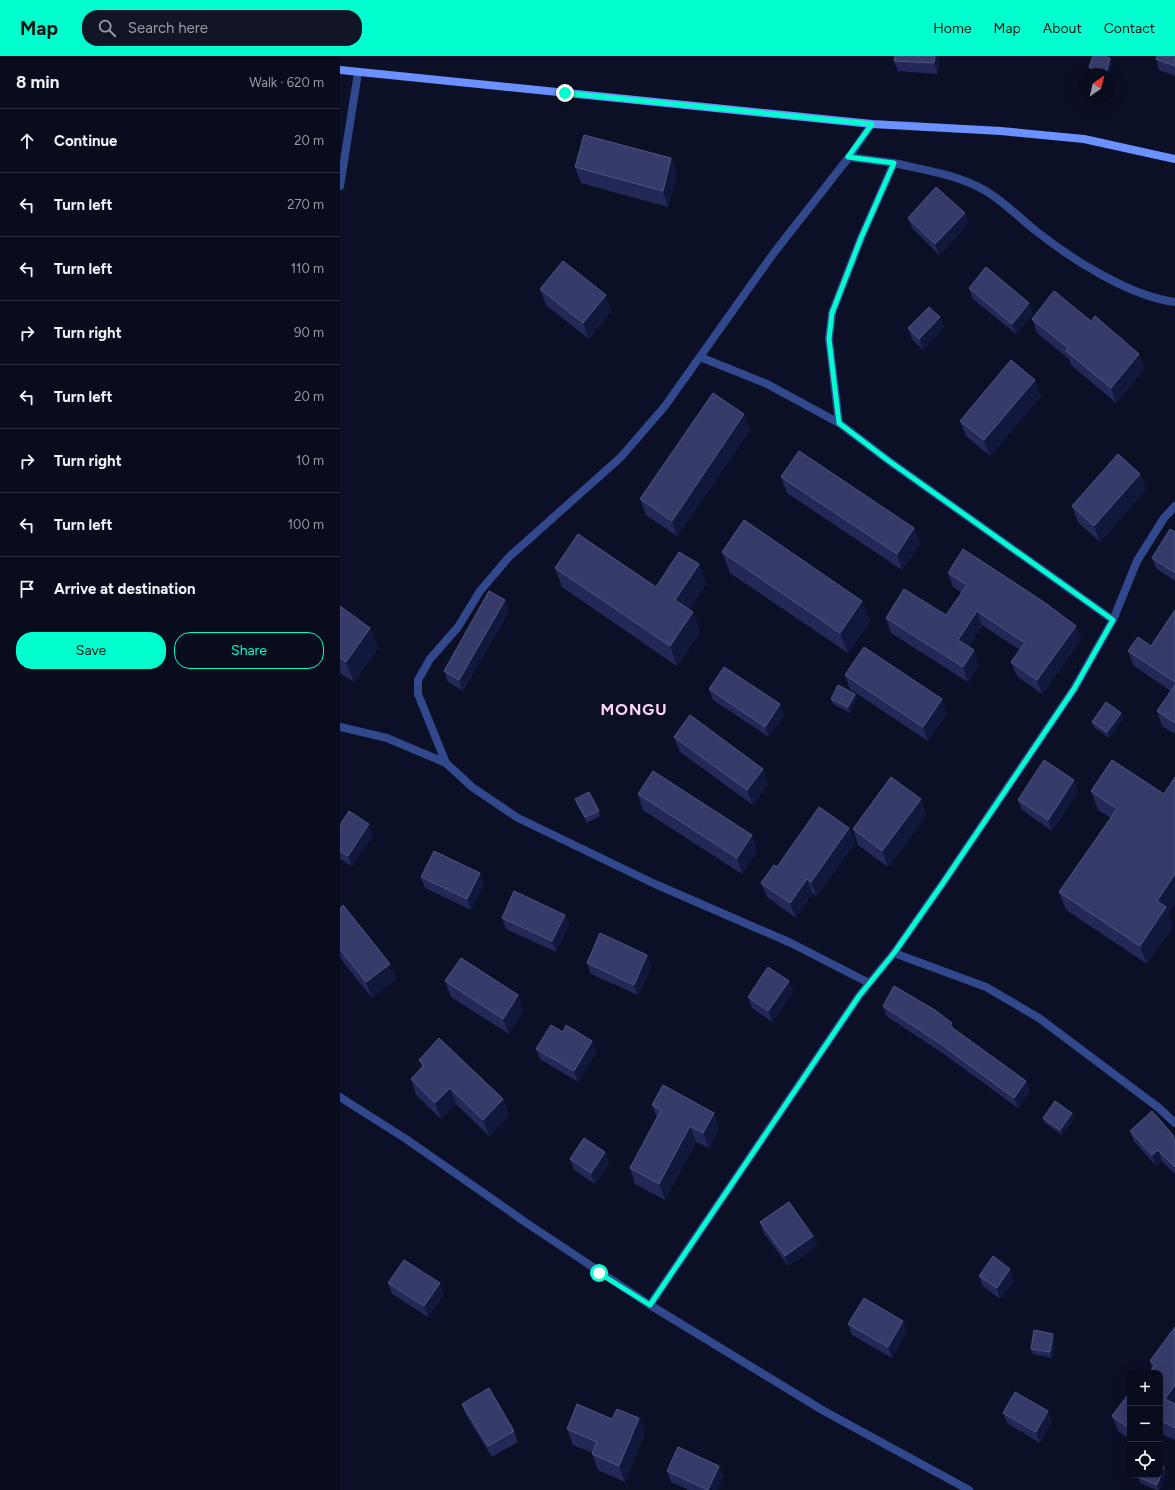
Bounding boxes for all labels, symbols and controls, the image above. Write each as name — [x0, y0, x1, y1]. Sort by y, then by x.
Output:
search box — [82, 10, 362, 46]
text: Map — [20, 17, 58, 40]
icon: search — [96, 17, 118, 39]
text: Search here — [128, 19, 208, 37]
text: Home — [933, 20, 972, 37]
text: Map — [994, 20, 1021, 37]
text: About — [1043, 20, 1082, 37]
text: Contact — [1104, 20, 1155, 37]
north arrow — [1079, 68, 1115, 104]
text: 8 min — [16, 72, 59, 92]
text: Walk · 620 m — [249, 75, 324, 90]
route end — [556, 84, 574, 102]
icon: ahead — [16, 130, 38, 152]
text: Continue — [54, 132, 117, 150]
text: 20 m — [294, 133, 324, 148]
icon: left — [16, 194, 38, 216]
text: Turn left — [54, 196, 112, 214]
text: 270 m — [287, 197, 324, 212]
icon: left — [16, 258, 38, 280]
text: Turn left — [54, 260, 112, 278]
text: 110 m — [291, 261, 324, 276]
icon: right — [16, 322, 38, 344]
text: Turn right — [54, 324, 122, 342]
text: 90 m — [294, 325, 324, 340]
icon: left — [16, 386, 38, 408]
text: Turn left — [54, 388, 112, 406]
text: 20 m — [294, 389, 324, 404]
icon: right — [16, 450, 38, 472]
text: Turn right — [54, 452, 122, 470]
text: 10 m — [296, 453, 324, 468]
icon: left — [16, 514, 38, 536]
text: Turn left — [54, 516, 112, 534]
text: 100 m — [288, 517, 324, 532]
icon: arrive — [16, 578, 38, 600]
text: Arrive at destination — [54, 580, 195, 598]
button: Save — [16, 632, 166, 669]
button: Share — [174, 632, 324, 669]
district label: MONGU — [601, 700, 667, 719]
route start — [590, 1264, 608, 1282]
map controls — [1127, 1370, 1163, 1478]
button: + — [1127, 1370, 1163, 1406]
button: − — [1127, 1406, 1163, 1442]
button: locate — [1127, 1442, 1163, 1478]

